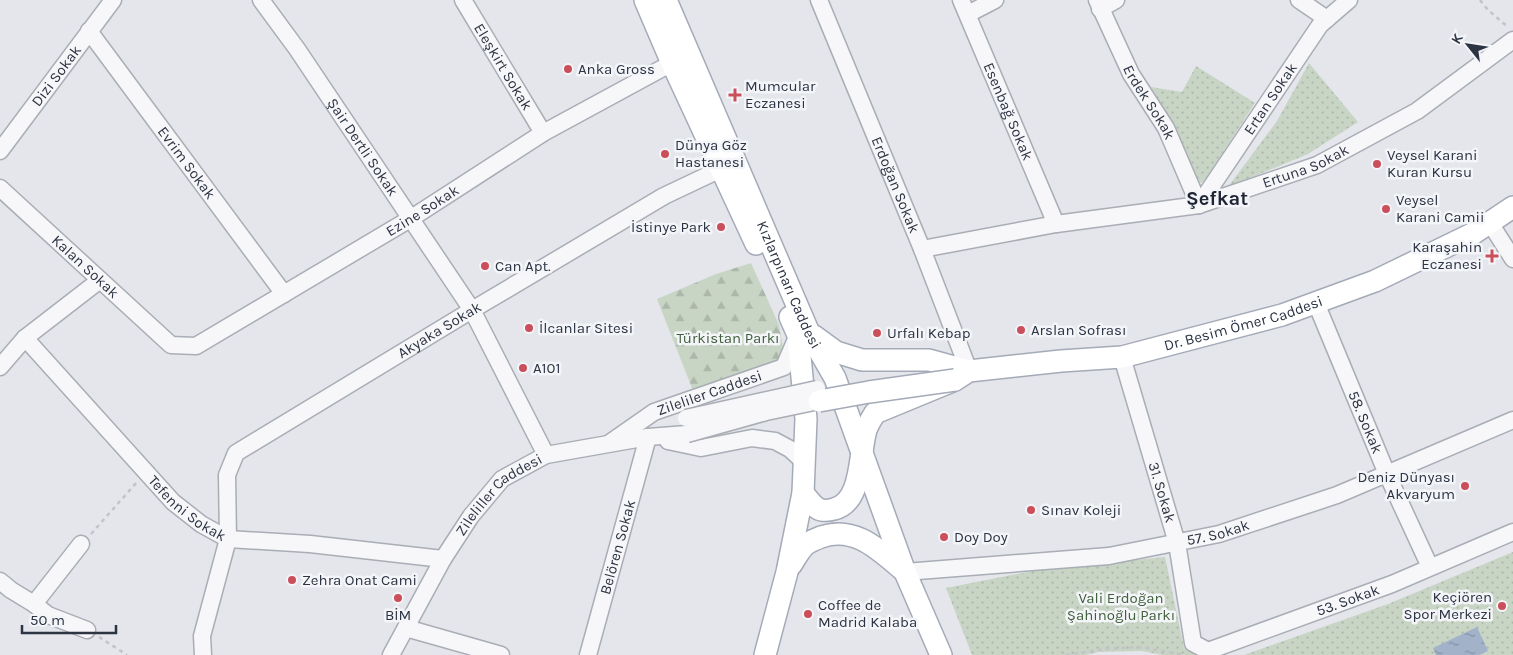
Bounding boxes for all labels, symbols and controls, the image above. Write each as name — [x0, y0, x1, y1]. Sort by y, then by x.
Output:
street label: Eleşkirt Sokak — [470, 20, 536, 114]
north arrow — [1443, 20, 1493, 70]
text: K — [1448, 30, 1467, 47]
street label: Dizi Sokak — [28, 42, 85, 110]
street label: Ertan Sokak — [1240, 59, 1301, 138]
place label: Anka Gross — [578, 60, 655, 78]
street label: Esenbağ Sokak — [980, 60, 1037, 163]
street label: Erdek Sokak — [1119, 62, 1179, 142]
marker: Anka Gross — [562, 63, 574, 75]
place label: Mumcular Eczanesi — [745, 77, 816, 112]
marker: Mumcular Eczanesi — [729, 89, 741, 101]
street label: Şair Dertli Sokak — [324, 95, 402, 200]
street label: Evrim Sokak — [154, 123, 220, 203]
street label: Erdoğan Sokak — [867, 134, 923, 236]
place label: Dünya Göz Hastanesi — [675, 136, 747, 171]
street label: Ertuna Sokak — [1260, 141, 1352, 192]
place label: Veysel Karani Kuran Kursu — [1387, 146, 1478, 181]
marker: Dünya Göz Hastanesi — [659, 148, 671, 160]
marker: Veysel Karani Kuran Kursu — [1371, 158, 1383, 170]
street label: Ezine Sokak — [383, 181, 462, 240]
district label: Şefkat — [1186, 187, 1248, 210]
place label: Veysel Karani Camii — [1396, 191, 1485, 226]
marker: Veysel Karani Camii — [1380, 203, 1392, 215]
place label: İstinye Park — [631, 218, 711, 236]
street label: Kızlarpınarı Caddesi — [753, 218, 825, 352]
marker: İstinye Park — [715, 221, 727, 233]
street label: Kalan Sokak — [48, 231, 123, 302]
place label: Karaşahin Eczanesi — [1412, 238, 1482, 273]
marker: Karaşahin Eczanesi — [1486, 250, 1498, 262]
place label: Can Apt. — [495, 257, 551, 275]
marker: Can Apt. — [479, 260, 491, 272]
street label: Dr. Besim Ömer Caddesi — [1162, 292, 1325, 355]
street label: Akyaka Sokak — [394, 298, 485, 362]
place label: İlcanlar Sitesi — [539, 319, 633, 337]
place label: Arslan Sofrası — [1031, 321, 1126, 339]
marker: İlcanlar Sitesi — [523, 322, 535, 334]
place label: Urfalı Kebap — [887, 324, 971, 342]
marker: Arslan Sofrası — [1015, 324, 1027, 336]
marker: Urfalı Kebap — [871, 327, 883, 339]
park label: Türkistan Parkı — [676, 329, 780, 347]
place label: A101 — [533, 359, 560, 377]
marker: A101 — [517, 362, 529, 374]
street label: Zileliler Caddesi — [654, 366, 764, 419]
street label: 58. Sokak — [1344, 388, 1387, 456]
street label: Zileliller Caddesi — [452, 450, 545, 539]
street label: 31. Sokak — [1144, 460, 1179, 525]
place label: Deniz Dünyası Akvaryum — [1358, 468, 1455, 503]
street label: Tefenni Sokak — [144, 472, 229, 545]
marker: Deniz Dünyası Akvaryum — [1459, 480, 1471, 492]
street label: Belören Sokak — [596, 498, 639, 596]
place label: Sınav Koleji — [1041, 501, 1121, 519]
marker: Sınav Koleji — [1025, 504, 1037, 516]
street label: 57. Sokak — [1185, 516, 1252, 549]
place label: Doy Doy — [954, 528, 1008, 546]
marker: Doy Doy — [938, 531, 950, 543]
place label: Zehra Onat Cami — [302, 571, 417, 589]
marker: Zehra Onat Cami — [286, 574, 298, 586]
street label: 53. Sokak — [1314, 580, 1382, 620]
place label: Keçiören Spor Merkezi — [1403, 588, 1492, 623]
park label: Vali Erdoğan Şahinoğlu Parkı — [1067, 589, 1175, 624]
marker: BİM — [392, 592, 404, 604]
place label: Coffee de Madrid Kalaba — [818, 596, 917, 631]
marker: Keçiören Spor Merkezi — [1496, 600, 1508, 612]
scale bar — [22, 602, 116, 634]
place label: BİM — [385, 606, 411, 624]
marker: Coffee de Madrid Kalaba — [802, 608, 814, 620]
text: 50 m — [30, 611, 65, 629]

